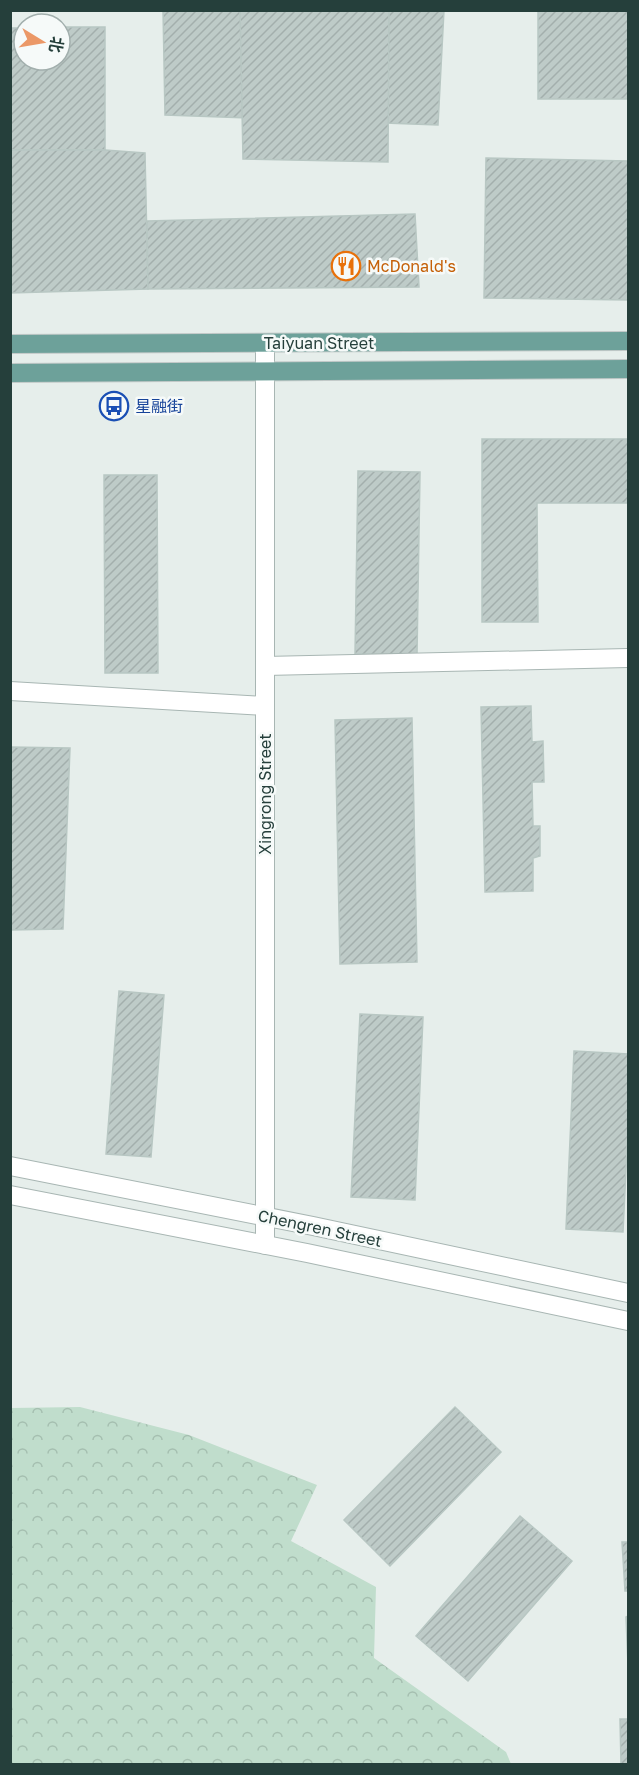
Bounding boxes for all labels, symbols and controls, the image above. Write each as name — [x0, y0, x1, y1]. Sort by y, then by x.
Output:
north arrow — [12, 12, 72, 72]
text: 北 — [45, 35, 68, 55]
restaurant icon: McDonald's — [330, 250, 362, 282]
place label: McDonald's — [367, 256, 456, 276]
street label: Taiyuan Street — [264, 333, 374, 353]
bus stop icon: 星融街 — [98, 390, 130, 422]
place label: 星融街 — [135, 396, 183, 416]
street label: Xingrong Street — [255, 733, 275, 855]
street label: Chengren Street — [256, 1205, 384, 1251]

